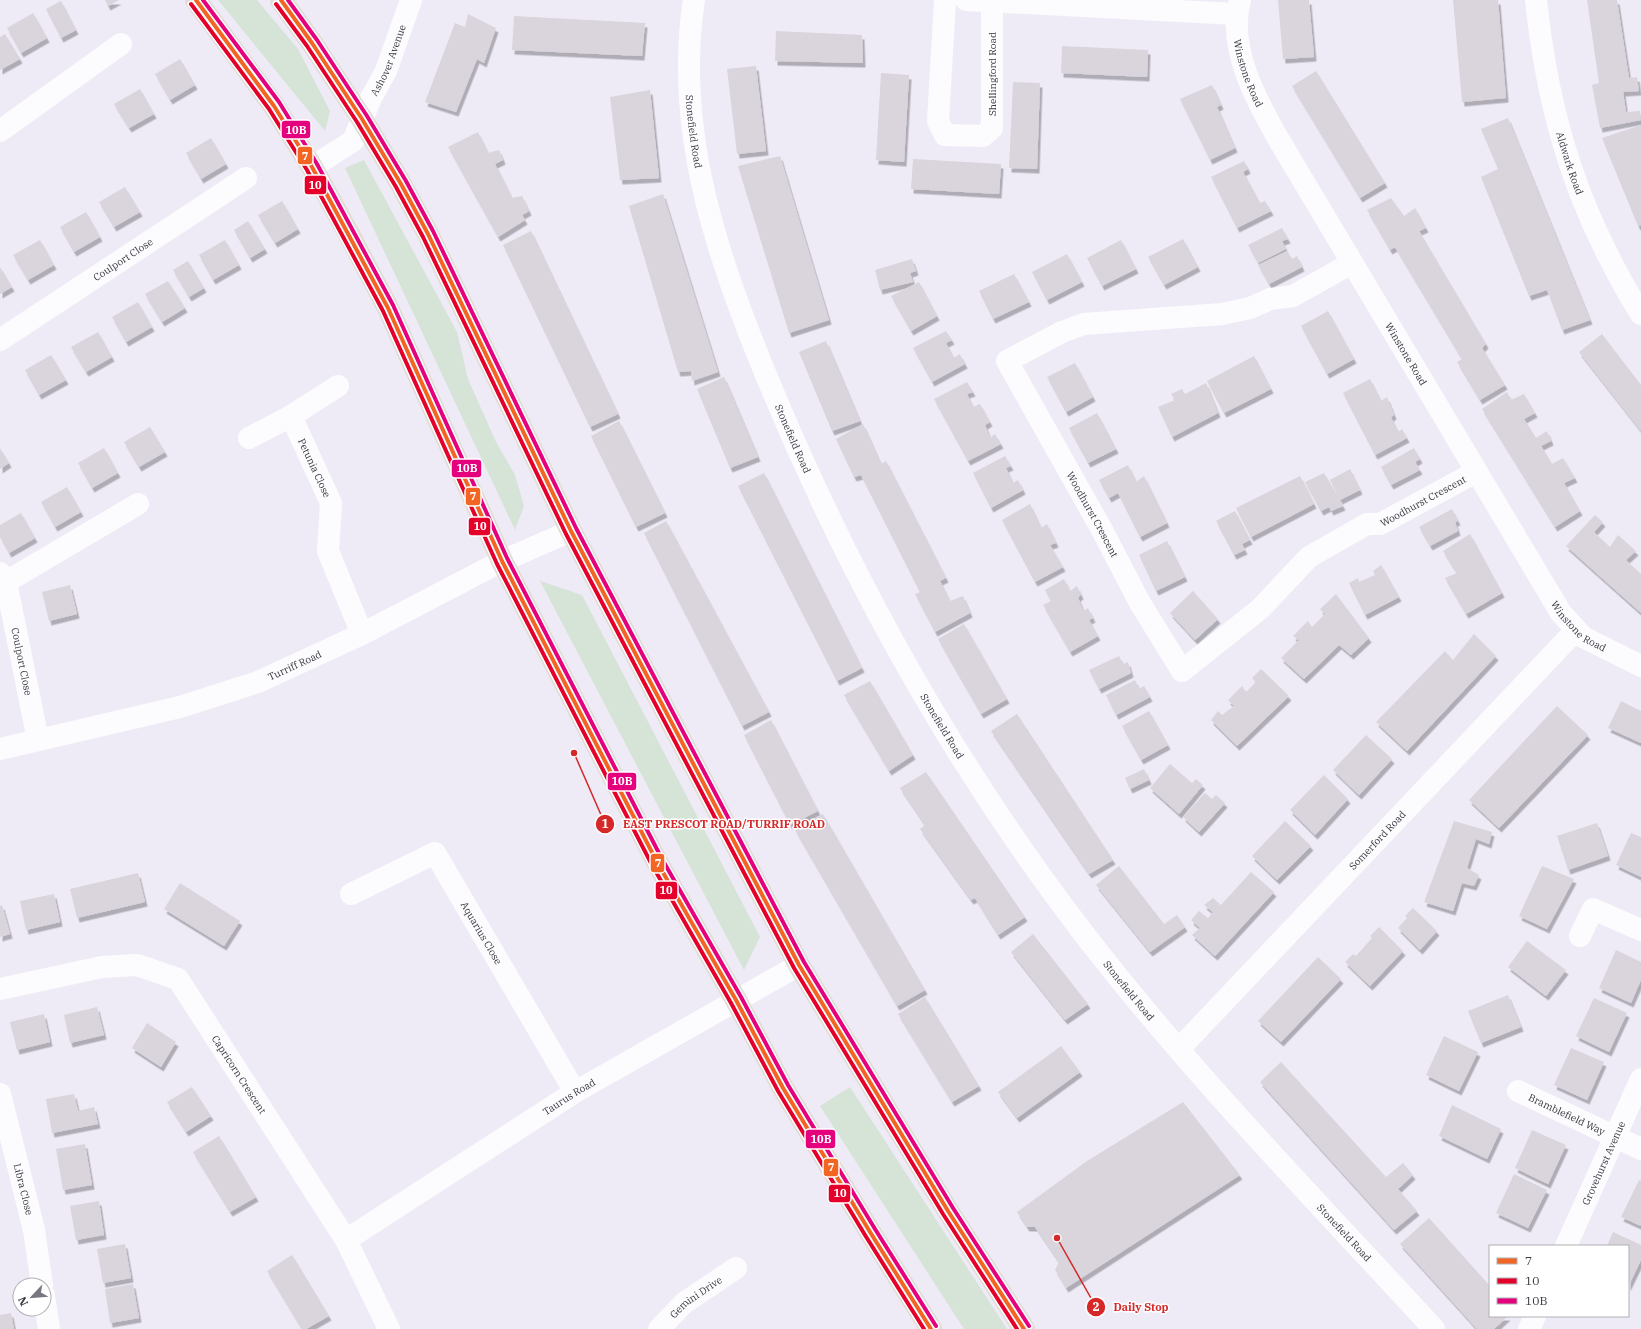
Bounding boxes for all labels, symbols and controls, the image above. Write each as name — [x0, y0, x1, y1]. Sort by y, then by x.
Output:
street label: Ashover Avenue — [368, 23, 409, 98]
street label: Shellingford Road — [986, 32, 999, 116]
street label: Winstone Road — [1231, 38, 1266, 109]
street label: Stonefield Road — [683, 94, 705, 169]
line badge: 10B — [281, 120, 311, 139]
text: 10B — [286, 123, 307, 137]
street label: Aldwark Road — [1553, 130, 1586, 197]
line badge: 7 — [297, 146, 313, 165]
text: 7 — [302, 149, 308, 163]
line badge: 10 — [304, 175, 327, 195]
text: 10 — [308, 178, 322, 192]
street label: Coulport Close — [91, 235, 155, 284]
street label: Winstone Road — [1382, 320, 1430, 388]
street label: Stonefield Road — [772, 402, 814, 475]
street label: Petunia Close — [295, 436, 334, 500]
line badge: 10B — [451, 459, 482, 478]
text: 10B — [457, 461, 478, 475]
street label: Woodhurst Crescent — [1064, 469, 1121, 560]
street label: Woodhurst Crescent — [1378, 472, 1469, 530]
line badge: 7 — [465, 487, 481, 506]
text: 7 — [470, 489, 476, 503]
line badge: 10 — [468, 517, 491, 536]
text: 10 — [473, 519, 487, 533]
street label: Winstone Road — [1548, 598, 1608, 655]
street label: Coulport Close — [8, 627, 35, 697]
street label: Turriff Road — [266, 648, 324, 684]
street label: Stonefield Road — [917, 691, 967, 761]
line badge: 10B — [607, 772, 637, 791]
text: 10B — [612, 774, 633, 788]
street label: Somerford Road — [1346, 808, 1409, 873]
callout: EAST PRESCOT ROAD/TURRIF ROAD — [595, 813, 833, 836]
text: 1 — [601, 816, 609, 831]
text: EAST PRESCOT ROAD/TURRIF ROAD — [623, 817, 825, 831]
line badge: 7 — [650, 853, 665, 873]
text: 7 — [655, 856, 661, 870]
line badge: 10 — [655, 881, 678, 900]
text: 10 — [659, 883, 673, 897]
street label: Aquarius Close — [458, 899, 505, 967]
street label: Stonefield Road — [1100, 958, 1157, 1023]
street label: Capricorn Crescent — [209, 1033, 269, 1117]
street label: Taurus Road — [540, 1076, 598, 1118]
street label: Bramblefield Way — [1526, 1091, 1608, 1138]
street label: Grovehurst Avenue — [1579, 1119, 1628, 1207]
line badge: 10B — [805, 1129, 836, 1149]
text: 10B — [811, 1132, 832, 1146]
line badge: 7 — [823, 1158, 839, 1177]
text: 7 — [828, 1160, 834, 1174]
street label: Libra Close — [11, 1162, 36, 1216]
line badge: 10 — [828, 1184, 851, 1203]
text: 10 — [833, 1186, 847, 1200]
street label: Stonefield Road — [1314, 1201, 1374, 1264]
legend — [1489, 1245, 1629, 1317]
text: 7 — [1525, 1253, 1532, 1268]
street label: Gemini Drive — [667, 1273, 725, 1321]
text: 10 — [1525, 1273, 1539, 1288]
north arrow — [12, 1277, 52, 1317]
text: 10B — [1525, 1293, 1547, 1308]
text: N — [15, 1294, 31, 1308]
callout: Daily Stop — [1086, 1295, 1177, 1318]
text: 2 — [1092, 1299, 1100, 1314]
text: Daily Stop — [1113, 1300, 1169, 1314]

